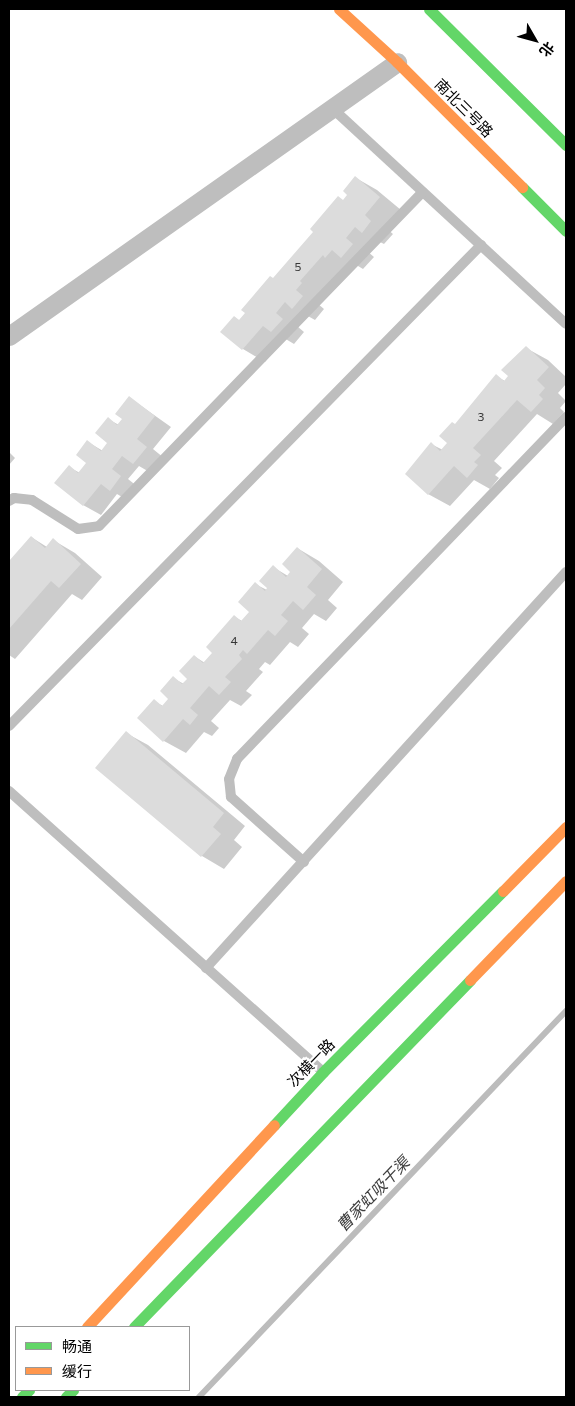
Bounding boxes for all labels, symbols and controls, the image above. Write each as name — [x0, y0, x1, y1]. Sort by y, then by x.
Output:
north arrow — [510, 15, 560, 65]
text: 北 — [536, 39, 558, 60]
street label: 南北三号路 — [431, 75, 497, 141]
house number: 5 — [295, 260, 301, 274]
house number: 3 — [478, 410, 484, 424]
house number: 4 — [230, 634, 238, 648]
street label: 次横一路 — [284, 1035, 338, 1091]
water label: 曹家虹吸干渠 — [333, 1153, 413, 1235]
legend — [15, 1326, 190, 1391]
text: 畅通 — [62, 1337, 92, 1355]
text: 缓行 — [62, 1362, 92, 1380]

